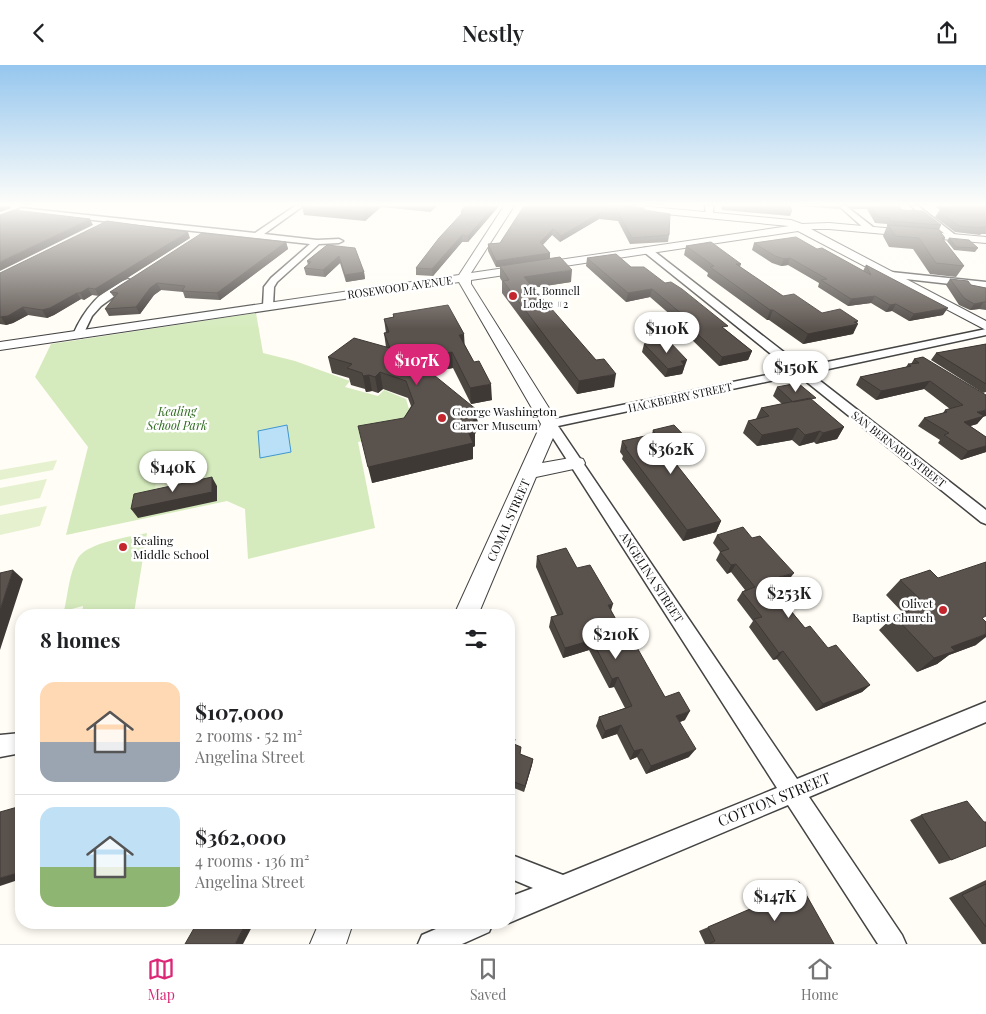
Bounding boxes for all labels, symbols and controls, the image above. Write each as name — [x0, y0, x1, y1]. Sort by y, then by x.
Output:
text: Nestly — [462, 18, 524, 48]
icon: back — [25, 19, 53, 47]
icon: share — [933, 19, 961, 47]
street label: ROSEWOOD AVENUE — [346, 272, 454, 302]
place label: Mt. Bonnell Lodge #2 — [523, 283, 580, 311]
marker: Mt. Bonnell Lodge #2 — [507, 290, 519, 302]
pin: $110K — [632, 311, 702, 354]
text: $110K — [645, 317, 689, 338]
pin: $107K — [382, 343, 452, 386]
text: $107K — [395, 349, 439, 370]
pin: $150K — [761, 351, 831, 393]
text: $150K — [774, 356, 818, 377]
street label: HACKBERRY STREET — [627, 379, 734, 415]
park label: Kealing School Park — [146, 403, 207, 433]
place label: George Washington Carver Museum — [452, 403, 557, 433]
street label: SAN BERNARD STREET — [849, 407, 949, 491]
marker: George Washington Carver Museum — [436, 412, 448, 424]
pin: $362K — [636, 433, 706, 475]
text: $362K — [648, 438, 694, 459]
pin: $140K — [138, 451, 208, 493]
text: $140K — [150, 456, 196, 477]
street label: COMAL STREET — [483, 476, 534, 564]
street label: ANGELINA STREET — [616, 528, 688, 626]
place label: Kealing Middle School — [133, 532, 210, 562]
marker: Kealing Middle School — [117, 541, 129, 553]
pin: $253K — [754, 577, 824, 619]
text: $253K — [767, 582, 811, 603]
place label: Olivet Baptist Church — [852, 595, 934, 625]
marker: Olivet Baptist Church — [937, 604, 949, 616]
pin: $210K — [581, 617, 651, 660]
text: $210K — [593, 623, 639, 644]
text: 8 homes — [40, 625, 120, 653]
icon: filters — [462, 625, 490, 653]
text: $107,000 — [195, 697, 284, 725]
icon: home — [80, 702, 140, 762]
text: 2 rooms · 52 m² — [195, 725, 302, 746]
text: Angelina Street — [195, 746, 304, 767]
street label: COTTON STREET — [715, 767, 833, 831]
text: $362,000 — [195, 822, 286, 850]
icon: home — [80, 827, 140, 887]
text: 4 rooms · 136 m² — [195, 850, 310, 871]
text: Angelina Street — [195, 871, 304, 892]
pin: $147K — [740, 879, 810, 922]
text: $147K — [754, 885, 796, 906]
tab: Map — [147, 955, 175, 1004]
tab: Saved — [470, 955, 506, 1004]
tab: Home — [801, 955, 839, 1004]

